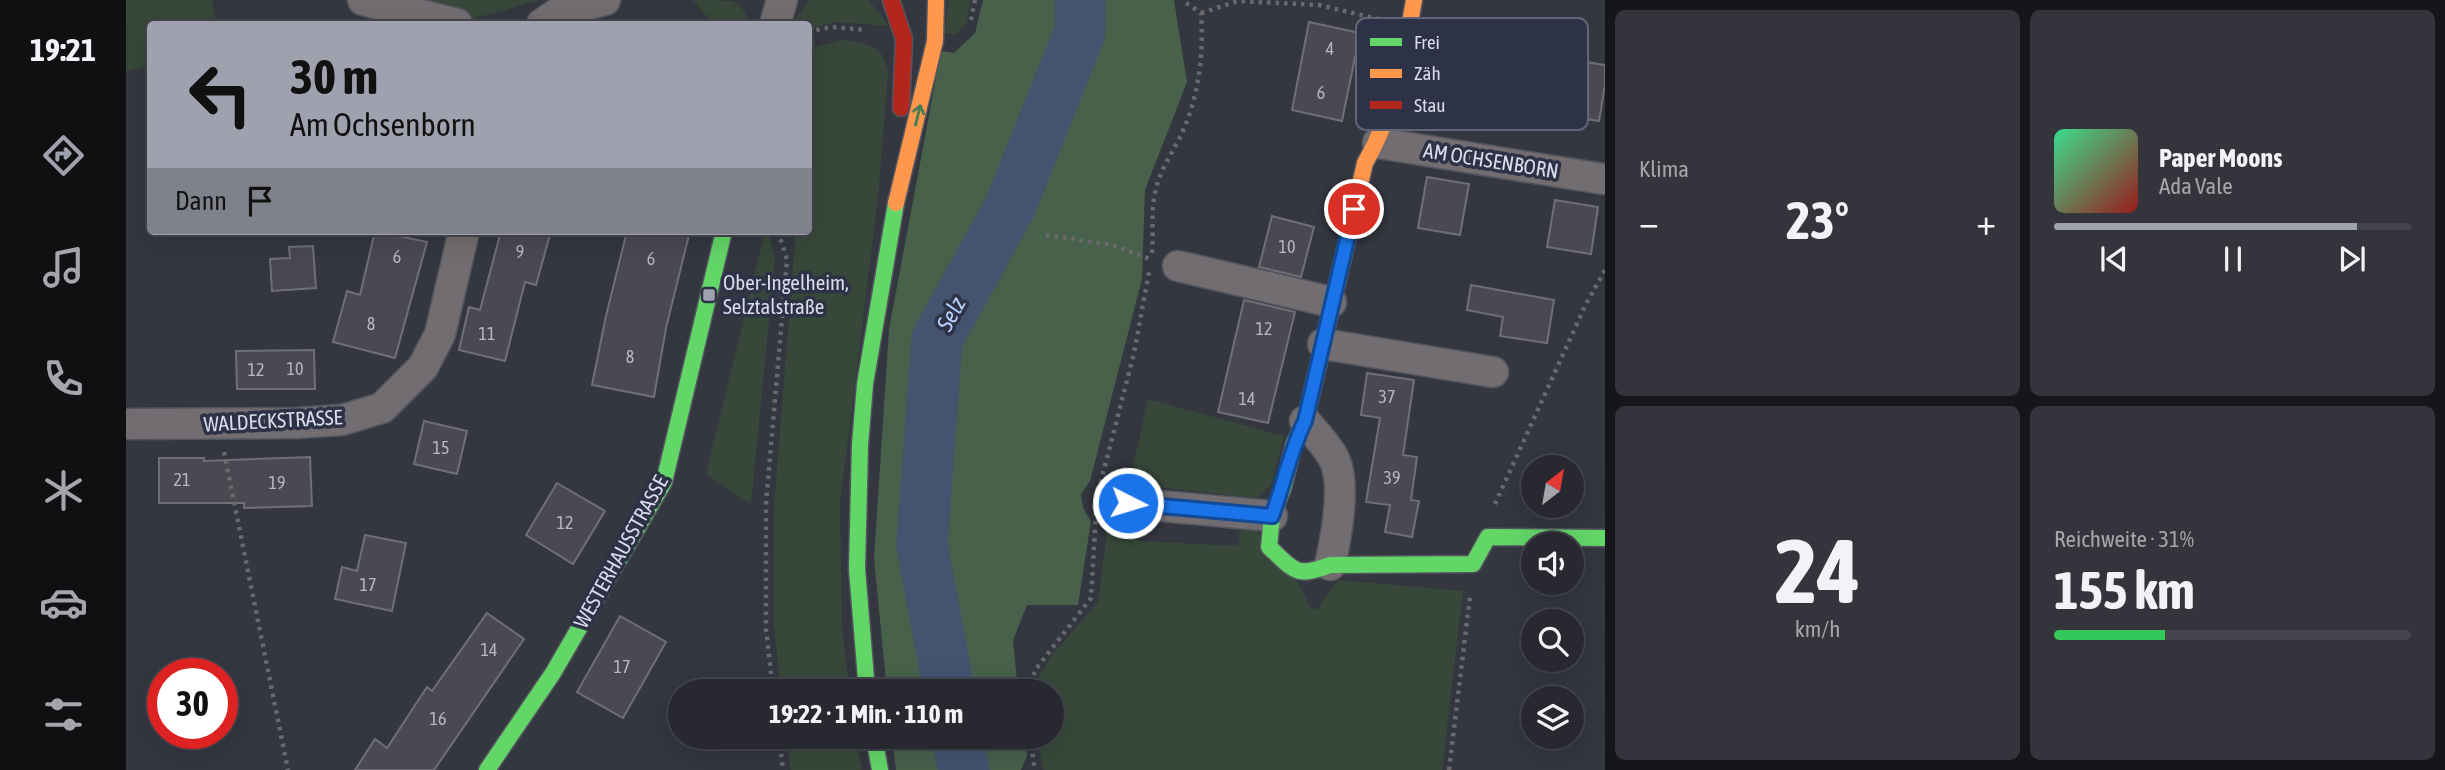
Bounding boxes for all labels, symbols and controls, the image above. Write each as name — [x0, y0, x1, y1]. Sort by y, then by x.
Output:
legend — [1356, 18, 1588, 130]
text: 19:21 — [30, 31, 96, 68]
text: Frei — [1414, 31, 1440, 53]
house number: 4 — [1326, 38, 1334, 59]
text: 30 m — [290, 48, 378, 104]
icon: left — [175, 49, 266, 140]
text: Zäh — [1414, 62, 1441, 84]
house number: 6 — [1317, 82, 1325, 103]
text: Stau — [1414, 94, 1445, 116]
one-way arrow — [911, 104, 925, 127]
text: Am Ochsenborn — [290, 106, 476, 143]
icon: directions — [39, 131, 88, 180]
street label: AM OCHSENBORN — [1422, 137, 1560, 183]
text: Paper Moons — [2159, 143, 2282, 173]
text: Klima — [1639, 156, 1689, 182]
text: Ada Vale — [2159, 173, 2233, 199]
pin — [1324, 179, 1384, 239]
icon: arrive — [241, 182, 279, 220]
text: Dann — [175, 186, 227, 216]
icon: arrive — [1335, 190, 1373, 228]
text: 23° — [1786, 190, 1849, 250]
text: − — [1639, 200, 1659, 243]
text: + — [1976, 200, 1996, 243]
house number: 10 — [1279, 236, 1295, 257]
icon: previous — [2095, 240, 2133, 278]
icon: pause — [2214, 240, 2252, 278]
icon: next — [2333, 240, 2371, 278]
house number: 9 — [516, 241, 524, 262]
icon: music — [39, 243, 88, 292]
house number: 6 — [393, 246, 401, 267]
house number: 6 — [647, 248, 655, 269]
place label: Ober-Ingelheim, Selztalstraße — [723, 270, 849, 318]
marker: Ober-Ingelheim, Selztalstraße — [701, 287, 717, 303]
water label: Selz — [931, 292, 971, 336]
house number: 8 — [367, 313, 375, 334]
house number: 12 — [1256, 318, 1272, 339]
house number: 11 — [479, 323, 495, 344]
house number: 8 — [626, 346, 634, 367]
icon: phone — [39, 354, 88, 403]
house number: 10 — [287, 358, 303, 379]
house number: 12 — [248, 359, 264, 380]
house number: 37 — [1379, 386, 1395, 407]
house number: 14 — [1239, 388, 1255, 409]
street label: WALDECKSTRASSE — [203, 404, 343, 436]
house number: 15 — [433, 437, 449, 458]
north arrow — [1521, 455, 1584, 518]
map controls — [1521, 455, 1584, 749]
icon: climate — [39, 466, 88, 515]
position arrow — [1091, 466, 1165, 540]
house number: 39 — [1384, 467, 1400, 488]
house number: 21 — [174, 469, 190, 490]
street label: WESTERHAUSSTRASSE — [568, 471, 672, 632]
house number: 19 — [269, 472, 285, 493]
house number: 12 — [557, 512, 573, 533]
text: 24 — [1775, 518, 1860, 622]
text: Reichweite · 31% — [2054, 526, 2194, 552]
button: sound — [1521, 532, 1584, 595]
text: 155 km — [2054, 560, 2195, 620]
house number: 17 — [360, 574, 376, 595]
icon: car — [39, 578, 88, 627]
button: search — [1521, 609, 1584, 672]
text: km/h — [1795, 616, 1840, 642]
house number: 14 — [481, 639, 497, 660]
house number: 17 — [614, 656, 630, 677]
speed limit sign: 30 — [147, 658, 238, 749]
button: layers — [1521, 686, 1584, 749]
icon: filters — [39, 690, 88, 739]
text: 19:22 · 1 Min. · 110 m — [769, 699, 963, 729]
house number: 16 — [430, 708, 446, 729]

